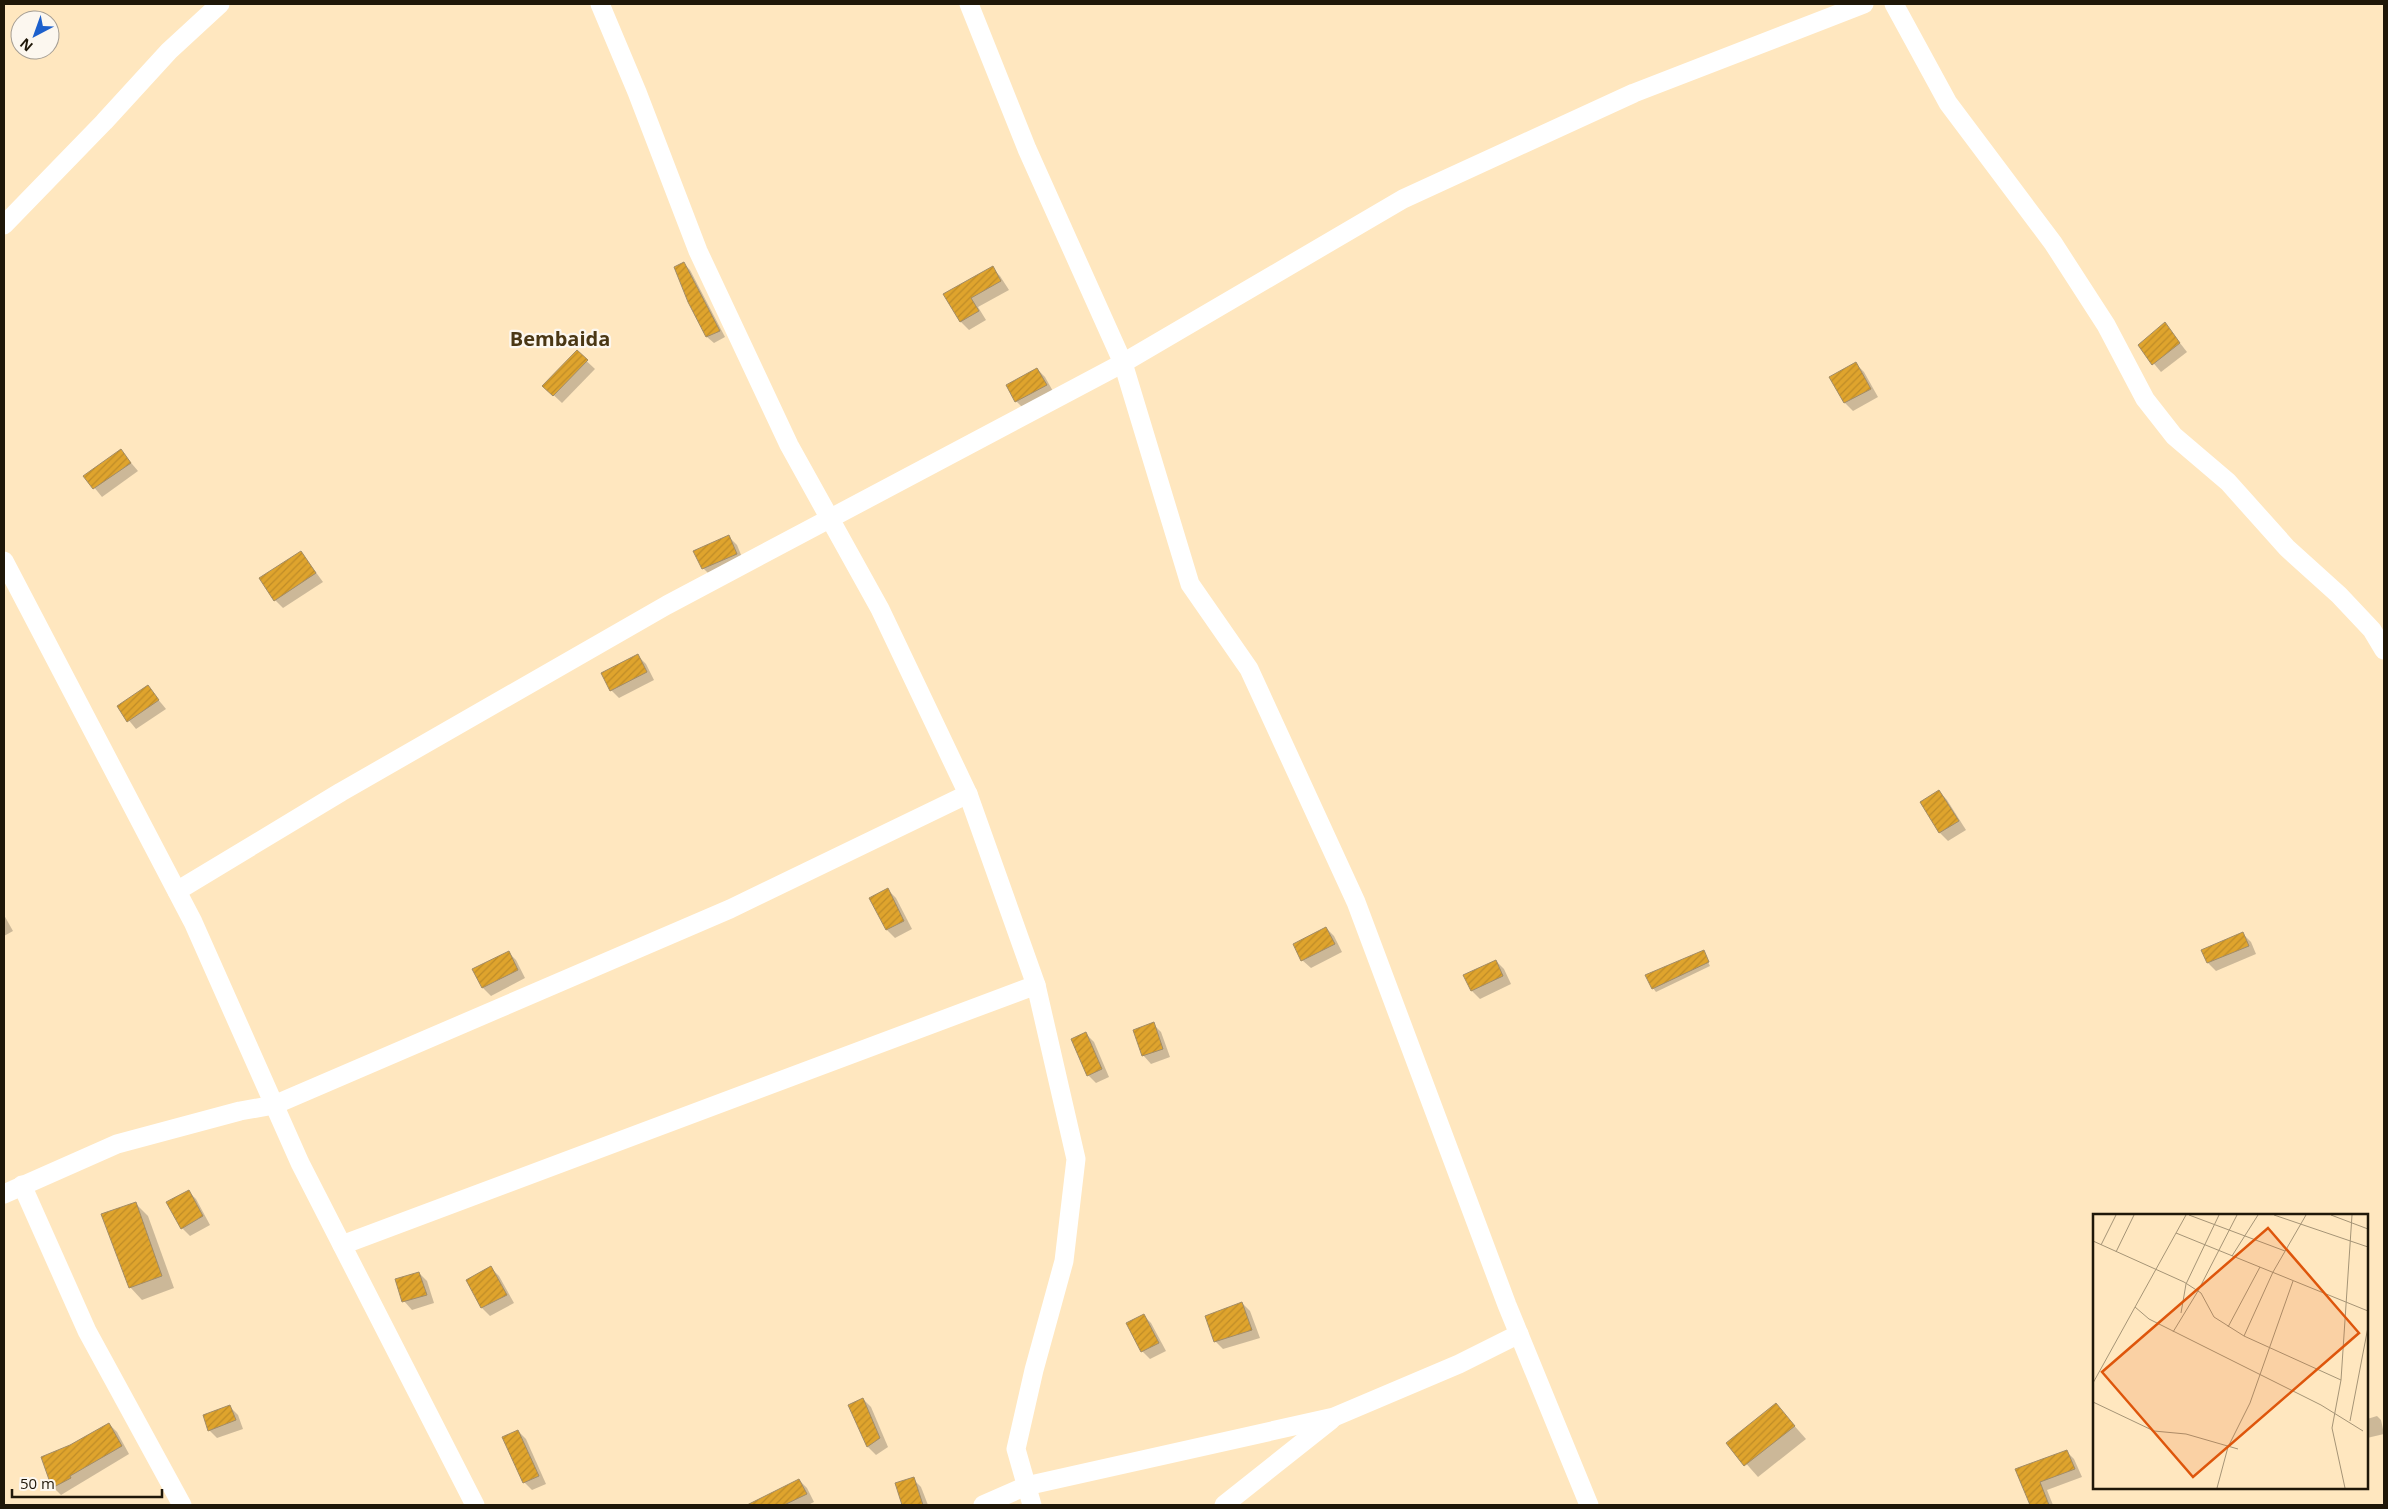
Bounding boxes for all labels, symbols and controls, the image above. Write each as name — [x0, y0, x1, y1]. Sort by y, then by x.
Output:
north arrow — [10, 10, 60, 60]
text: N — [16, 34, 37, 56]
district label: Bembaida — [510, 325, 610, 352]
inset map — [2093, 1214, 2368, 1489]
scale bar — [12, 1466, 162, 1498]
text: 50 m — [20, 1473, 55, 1493]

